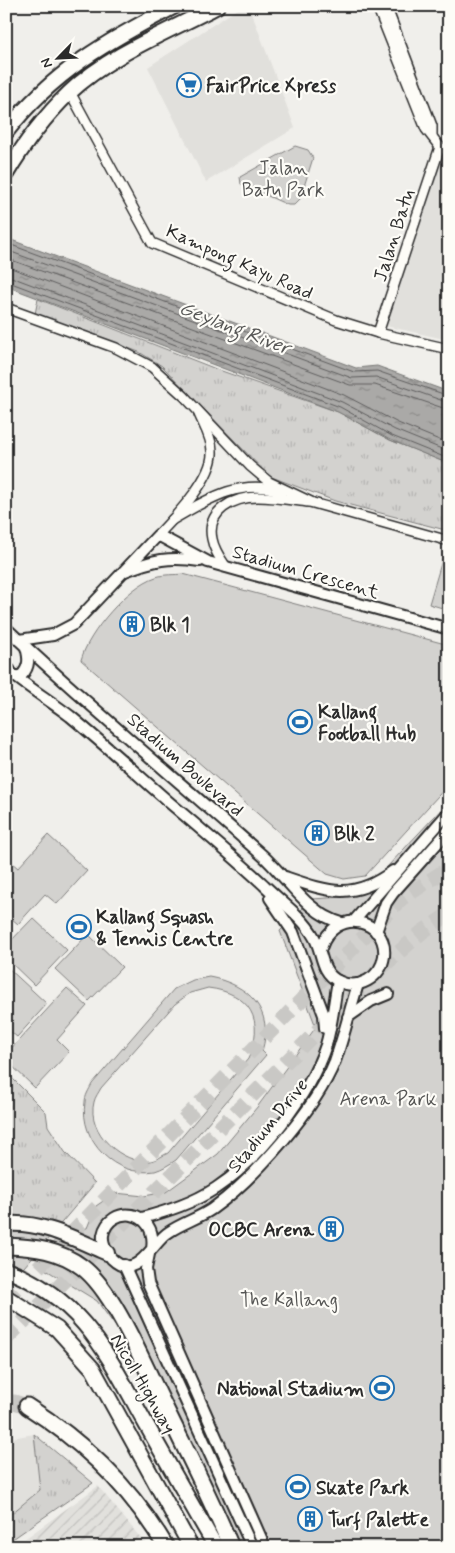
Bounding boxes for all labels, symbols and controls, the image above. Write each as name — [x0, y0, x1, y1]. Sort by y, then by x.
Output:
north arrow — [32, 32, 82, 82]
text: N — [37, 55, 57, 71]
supermarket icon: FairPrice Xpress — [176, 72, 202, 98]
place label: FairPrice Xpress — [206, 74, 337, 99]
park label: Jalan Batu Park — [242, 156, 324, 203]
street label: Jalan Batu — [368, 186, 421, 285]
street label: Kampong Kayu Road — [161, 219, 317, 309]
water label: Geylang River — [174, 295, 296, 365]
street label: Stadium Crescent — [229, 540, 382, 605]
building icon: Blk 1 — [119, 611, 145, 637]
place label: Blk 1 — [150, 613, 190, 638]
place label: Kallang Football Hub — [318, 700, 416, 747]
street label: Stadium Boulevard — [121, 707, 249, 823]
sports icon: Kallang Football Hub — [287, 709, 313, 735]
building icon: Blk 2 — [304, 820, 330, 846]
place label: Blk 2 — [334, 822, 375, 847]
place label: Kallang Squash & Tennis Centre — [96, 905, 234, 952]
sports icon: Kallang Squash & Tennis Centre — [66, 914, 92, 940]
street label: Stadium Drive — [222, 1073, 314, 1178]
park label: Arena Park — [340, 1087, 437, 1112]
building icon: OCBC Arena — [318, 1216, 344, 1242]
place label: OCBC Arena — [208, 1218, 315, 1243]
park label: The Kallang — [240, 1288, 338, 1314]
street label: Nicoll Highway — [102, 1329, 181, 1439]
sports icon: National Stadium — [369, 1375, 395, 1401]
place label: National Stadium — [217, 1377, 364, 1402]
sports icon: Skate Park — [285, 1474, 311, 1500]
place label: Skate Park — [316, 1476, 410, 1501]
building icon: Turf Palette — [297, 1506, 323, 1532]
place label: Turf Palette — [328, 1508, 429, 1533]

